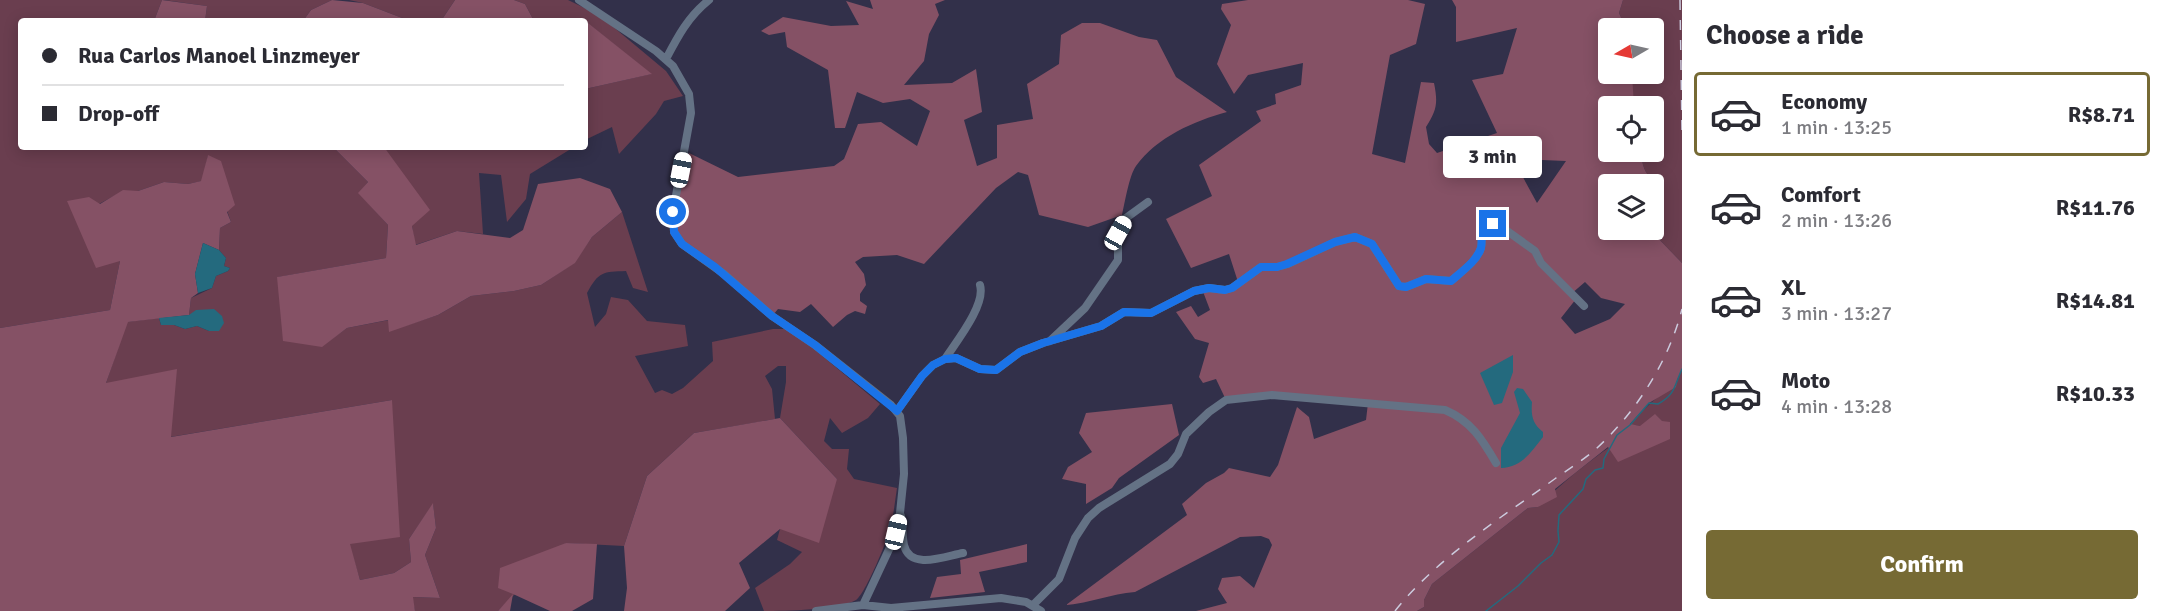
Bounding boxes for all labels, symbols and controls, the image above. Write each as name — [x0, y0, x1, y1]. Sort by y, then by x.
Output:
north arrow — [1598, 18, 1664, 84]
map controls — [1598, 18, 1664, 240]
text: Choose a ride — [1706, 19, 1864, 52]
text: Rua Carlos Manoel Linzmeyer — [78, 42, 360, 69]
icon: car — [1709, 87, 1763, 141]
text: Economy — [1781, 88, 1867, 115]
button: locate — [1598, 96, 1664, 162]
text: Drop-off — [78, 100, 159, 127]
text: R$8.71 — [2068, 101, 2135, 128]
text: 1 min · 13:25 — [1781, 115, 1892, 140]
callout: 3 min — [1444, 137, 1543, 179]
text: 3 min — [1468, 144, 1517, 169]
car — [669, 151, 693, 189]
button: layers — [1598, 174, 1664, 240]
icon: car — [1709, 180, 1763, 234]
text: Comfort — [1781, 181, 1861, 208]
text: R$11.76 — [2056, 194, 2135, 221]
route start — [659, 198, 686, 225]
text: 2 min · 13:26 — [1781, 208, 1892, 233]
route end — [1479, 210, 1506, 237]
car — [1101, 213, 1135, 253]
icon: car — [1709, 273, 1763, 327]
text: XL — [1781, 274, 1806, 301]
text: R$14.81 — [2056, 287, 2135, 314]
text: 3 min · 13:27 — [1781, 301, 1892, 326]
icon: car — [1709, 366, 1763, 420]
text: Moto — [1781, 367, 1830, 394]
text: R$10.33 — [2056, 380, 2135, 407]
text: 4 min · 13:28 — [1781, 394, 1892, 419]
car — [883, 512, 909, 552]
button: Confirm — [1706, 530, 2138, 599]

